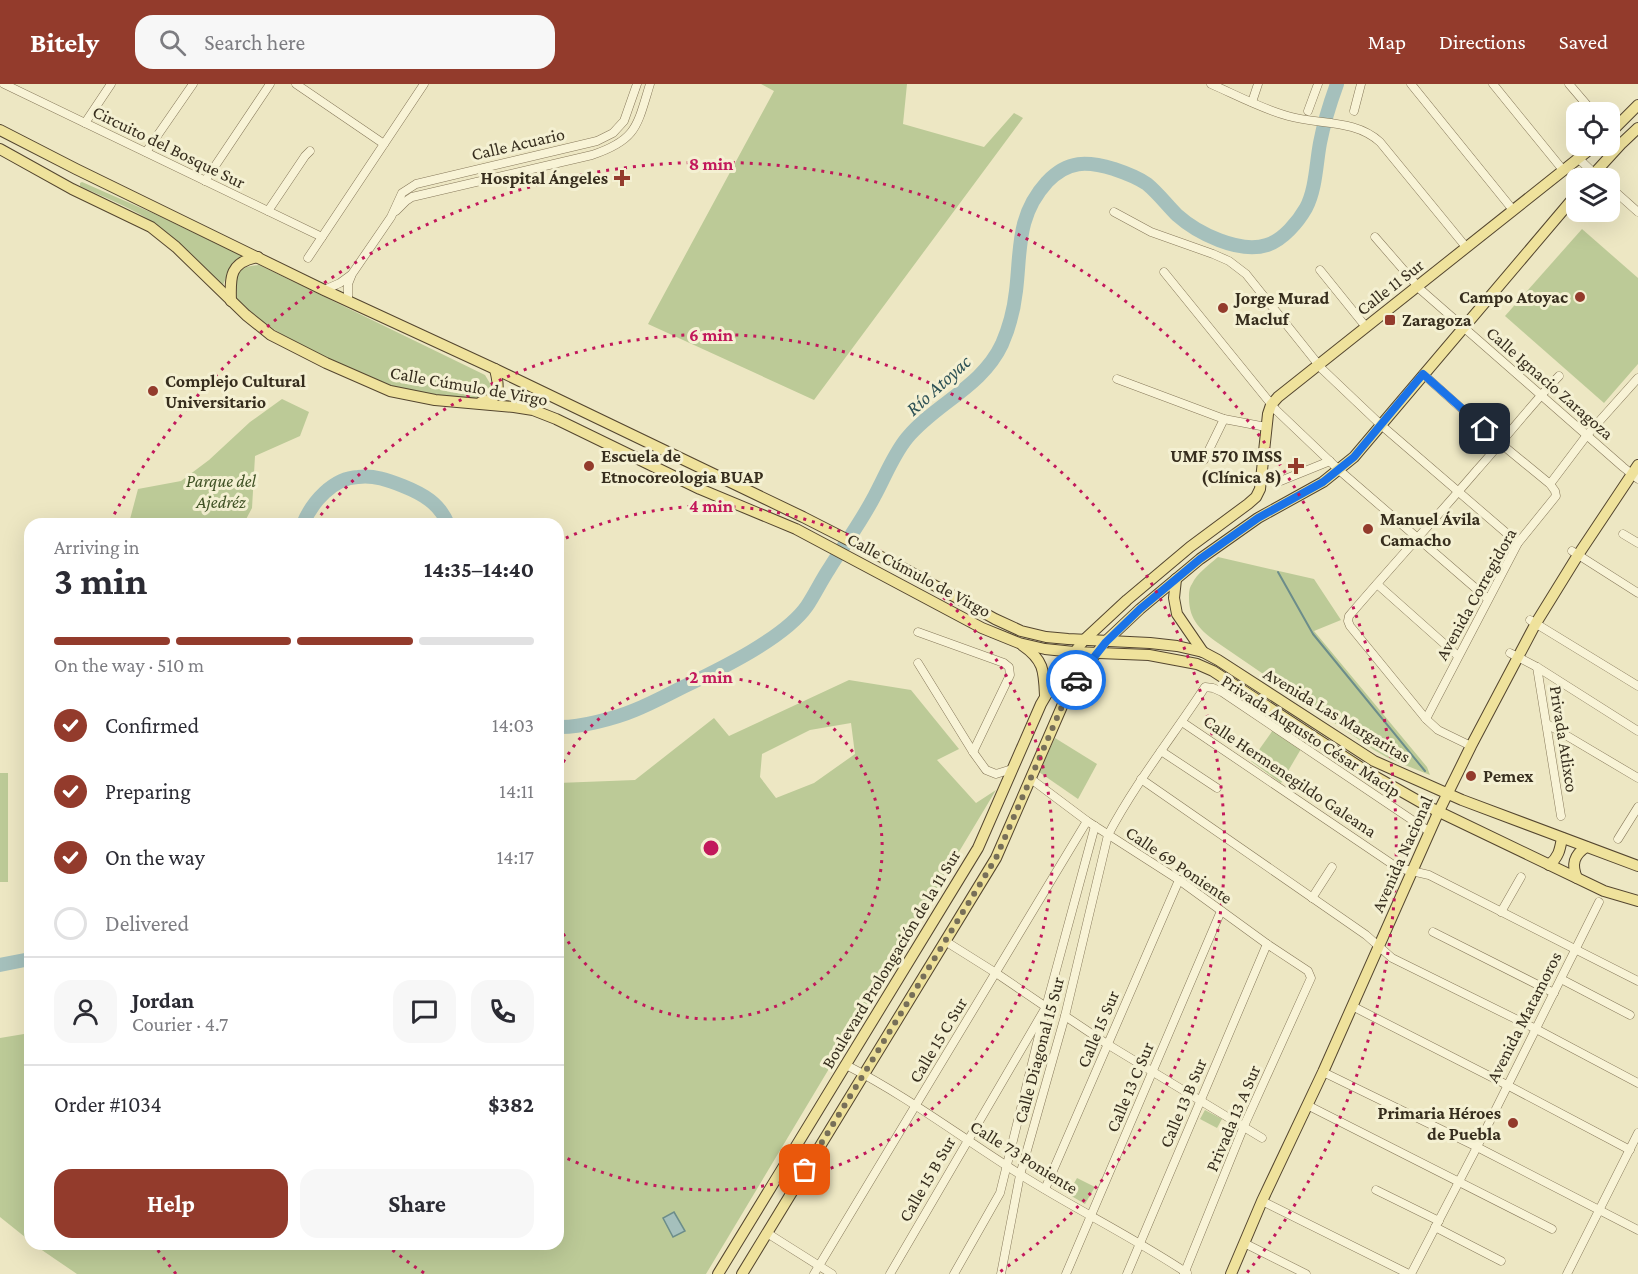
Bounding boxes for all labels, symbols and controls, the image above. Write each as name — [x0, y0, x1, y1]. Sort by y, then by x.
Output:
search box — [135, 15, 555, 69]
icon: search — [156, 26, 189, 59]
text: Bitely — [30, 27, 99, 58]
text: Search here — [204, 30, 305, 55]
text: Map — [1368, 30, 1406, 54]
text: Directions — [1439, 30, 1526, 54]
text: Saved — [1559, 30, 1608, 54]
street label: Circuito del Bosque Sur — [90, 101, 249, 193]
map controls — [1566, 102, 1620, 222]
button: locate — [1566, 102, 1620, 156]
street label: Calle Acuario — [469, 124, 567, 164]
text: 8 min — [689, 154, 734, 174]
place label: Hospital Ángeles — [481, 168, 608, 188]
button: layers — [1566, 168, 1620, 222]
marker: Hospital Ángeles — [613, 169, 631, 187]
street label: Calle 11 Sur — [1353, 254, 1428, 319]
place label: Campo Atoyac — [1459, 287, 1568, 307]
place label: Jorge Murad Macluf — [1233, 288, 1329, 329]
marker: Campo Atoyac — [1573, 290, 1587, 304]
marker: Jorge Murad Macluf — [1216, 301, 1230, 315]
place label: Zaragoza — [1402, 310, 1472, 330]
marker: Zaragoza — [1383, 313, 1397, 327]
street label: Calle Ignacio Zaragoza — [1482, 322, 1618, 444]
text: 6 min — [689, 325, 734, 345]
water label: Río Atoyac — [901, 350, 976, 420]
street label: Calle Cúmulo de Virgo — [389, 362, 549, 410]
place label: Complejo Cultural Universitario — [165, 371, 306, 412]
marker: Complejo Cultural Universitario — [146, 384, 160, 398]
pin — [1459, 403, 1510, 454]
icon: home — [1468, 412, 1501, 445]
place label: Escuela de Etnocoreologia BUAP — [601, 446, 764, 487]
place label: UMF 570 IMSS (Clínica 8) — [1170, 446, 1282, 488]
marker: UMF 570 IMSS (Clínica 8) — [1287, 457, 1305, 475]
marker: Escuela de Etnocoreologia BUAP — [582, 459, 596, 473]
park label: Parque del Ajedréz — [186, 471, 257, 513]
text: 4 min — [689, 496, 734, 516]
place label: Manuel Ávila Camacho — [1380, 509, 1481, 550]
marker: Manuel Ávila Camacho — [1361, 522, 1375, 536]
street label: Avenida Corregidora — [1432, 525, 1520, 663]
street label: Calle Cúmulo de Virgo — [844, 529, 994, 621]
text: Arriving in — [54, 536, 139, 558]
text: 14:35–14:40 — [424, 557, 534, 582]
text: 3 min — [54, 559, 147, 602]
courier — [1046, 650, 1106, 710]
text: On the way · 510 m — [54, 654, 204, 676]
street label: Avenida Las Margaritas — [1260, 663, 1414, 767]
icon: car — [1060, 664, 1093, 697]
text: 2 min — [689, 667, 733, 687]
street label: Privada Augusto César Macip — [1218, 671, 1404, 801]
street label: Privada Atlixco — [1546, 684, 1582, 794]
icon: check — [54, 709, 87, 742]
street label: Calle Hermenegildo Galeana — [1200, 711, 1380, 841]
text: Confirmed — [105, 713, 199, 738]
text: 14:03 — [492, 714, 534, 736]
place label: Pemex — [1483, 766, 1534, 786]
marker: Pemex — [1464, 769, 1478, 783]
icon: check — [54, 775, 87, 808]
text: Preparing — [105, 779, 191, 804]
text: 14:11 — [499, 780, 534, 802]
street label: Avenida Nacional — [1367, 792, 1437, 915]
street label: Calle 69 Poniente — [1122, 822, 1236, 908]
centre of rings — [701, 838, 721, 858]
icon: check — [54, 841, 87, 874]
text: On the way — [105, 845, 205, 870]
text: 14:17 — [497, 846, 534, 868]
street label: Boulevard Prolongación de la 11 Sur — [818, 846, 965, 1072]
text: Delivered — [105, 911, 189, 936]
street label: Avenida Matamoros — [1482, 948, 1566, 1086]
street label: Calle Diagonal 15 Sur — [1010, 974, 1068, 1125]
button: person — [54, 980, 117, 1043]
button: chat — [393, 980, 456, 1043]
button: phone — [471, 980, 534, 1043]
street label: Calle 15 Sur — [1073, 987, 1123, 1071]
text: Jordan — [132, 988, 194, 1013]
street label: Calle 15 C Sur — [905, 993, 972, 1086]
text: Courier · 4.7 — [132, 1013, 228, 1035]
street label: Calle 13 C Sur — [1102, 1038, 1158, 1135]
street label: Calle 13 B Sur — [1155, 1055, 1211, 1151]
street label: Privada 13 A Sur — [1202, 1061, 1265, 1174]
text: Order #1034 — [54, 1092, 162, 1117]
text: $382 — [488, 1092, 534, 1117]
place label: Primaria Héroes de Puebla — [1377, 1103, 1501, 1144]
street label: Calle 73 Poniente — [967, 1116, 1082, 1198]
marker: Primaria Héroes de Puebla — [1506, 1116, 1520, 1130]
street label: Calle 15 B Sur — [895, 1132, 960, 1225]
pin — [779, 1144, 830, 1195]
icon: bag — [788, 1153, 821, 1186]
button: Help — [54, 1169, 288, 1238]
button: Share — [300, 1169, 534, 1238]

